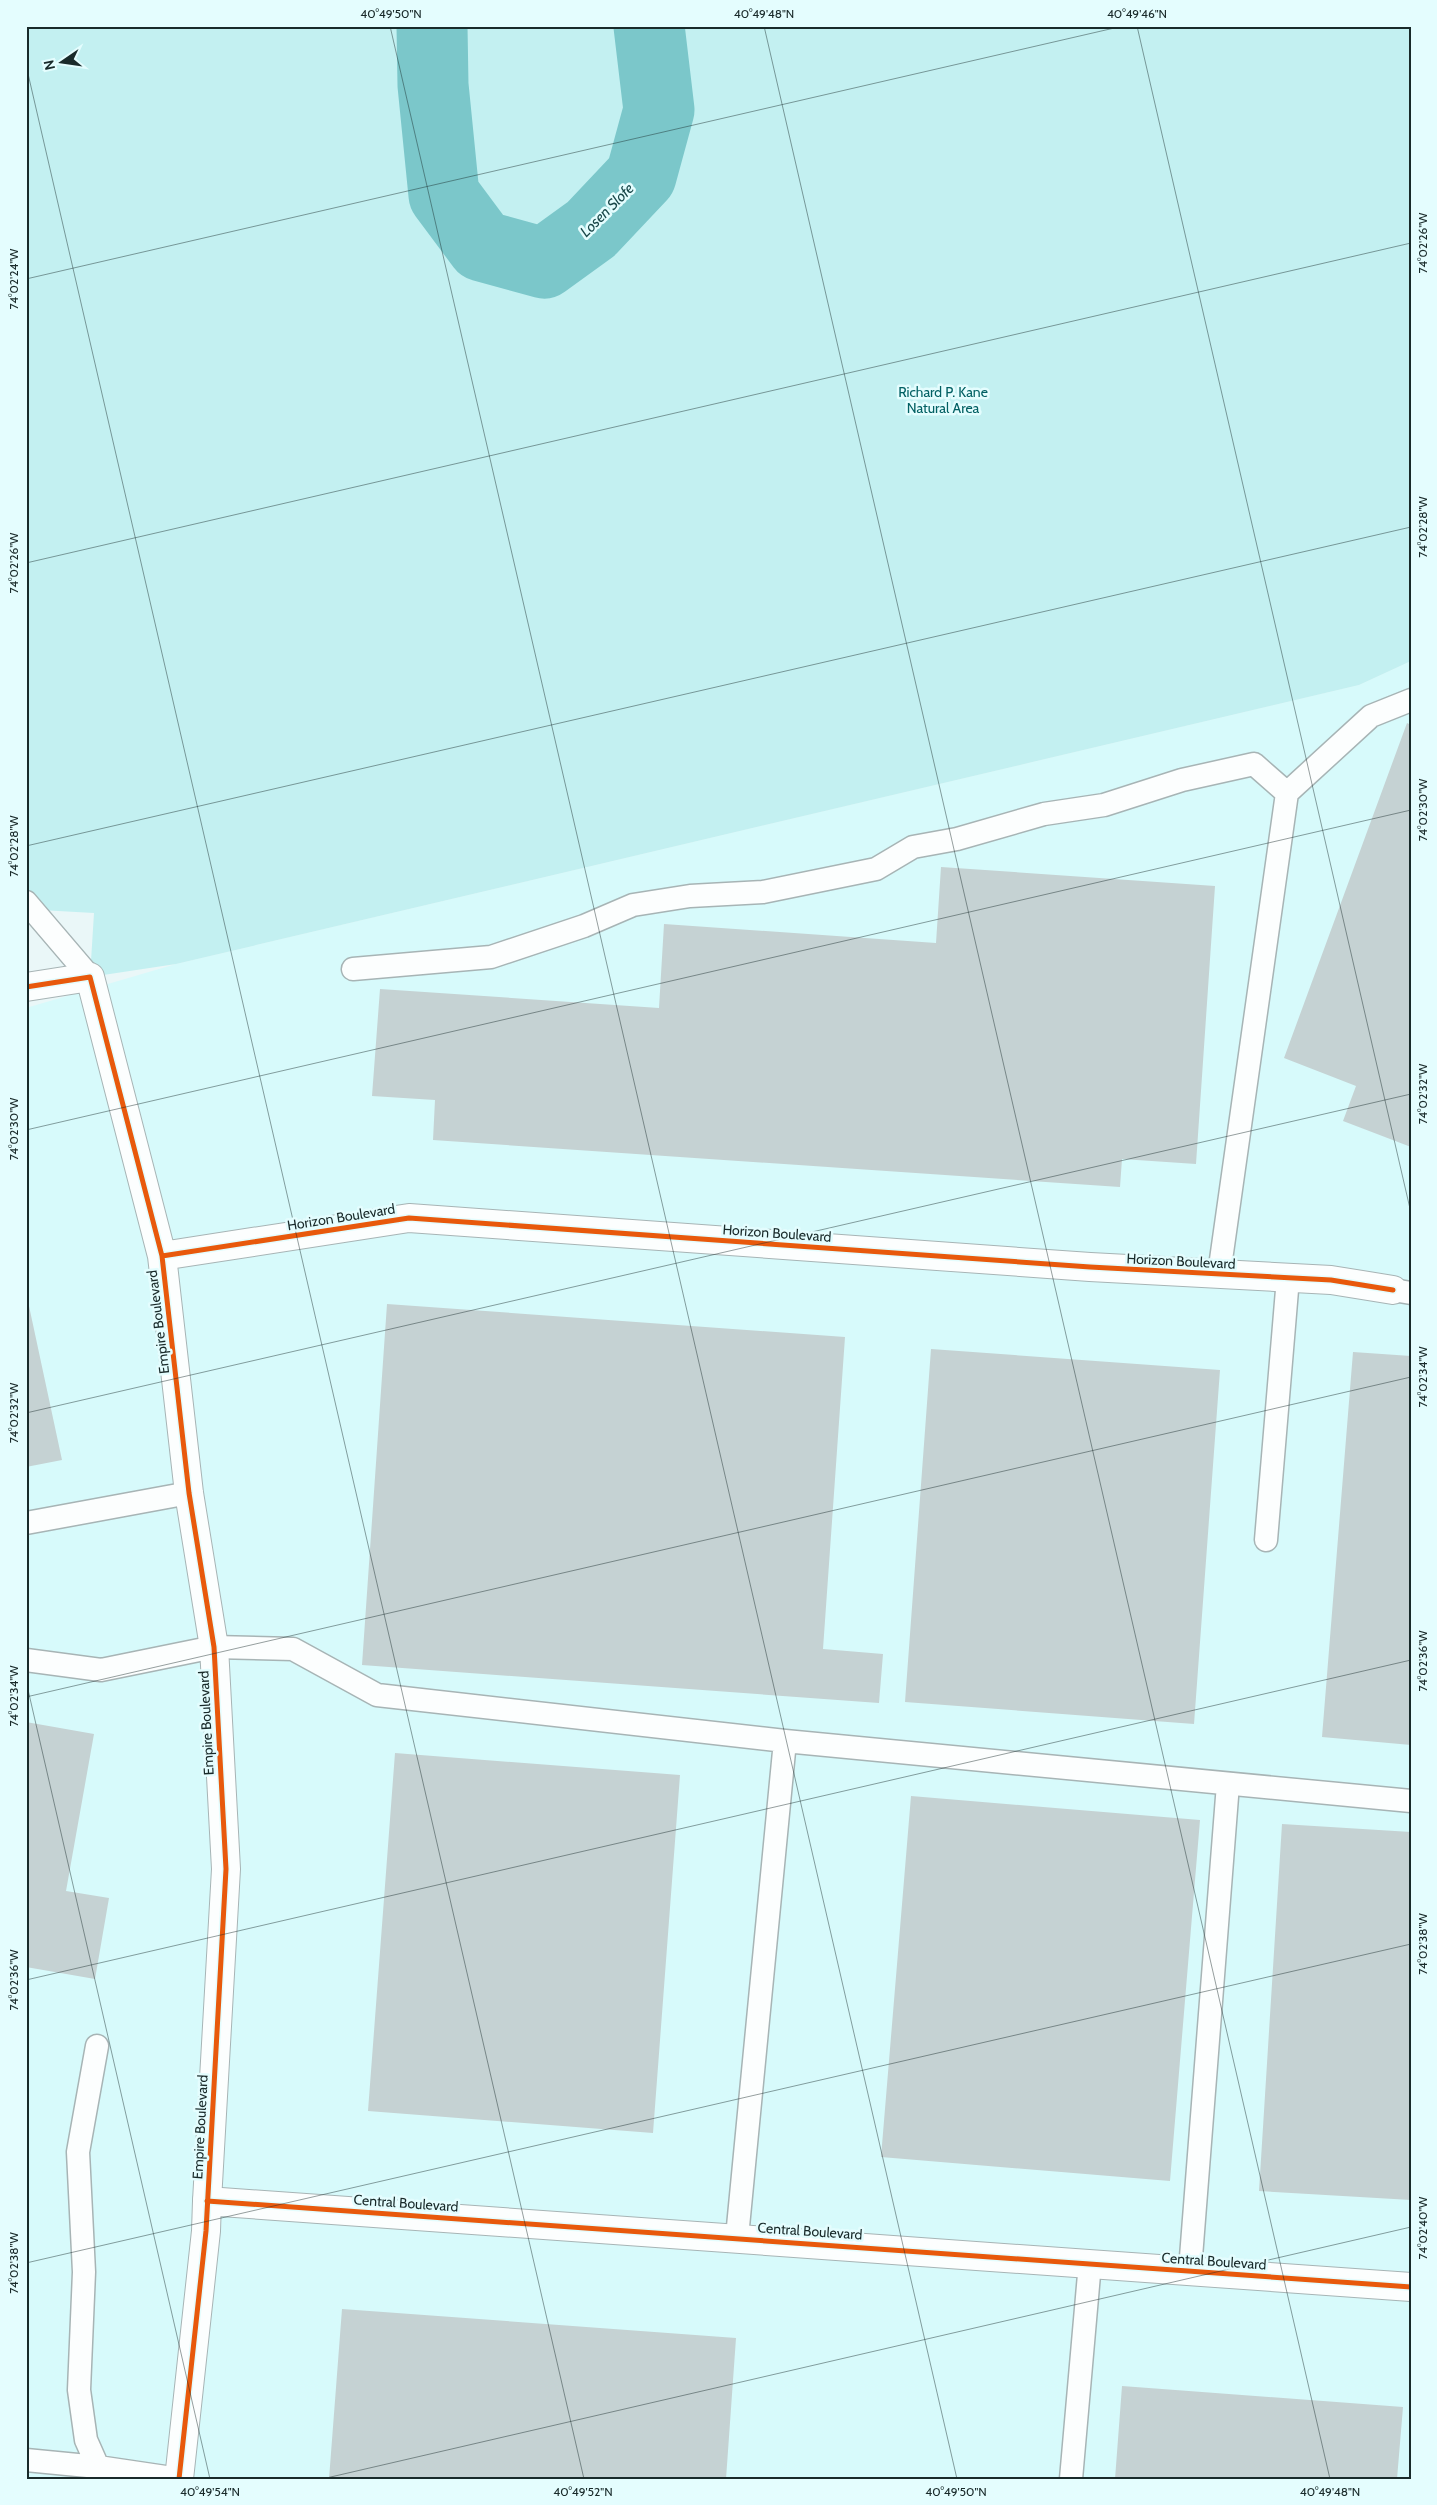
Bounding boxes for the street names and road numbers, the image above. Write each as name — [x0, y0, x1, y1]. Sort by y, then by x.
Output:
street label: Horizon Boulevard — [286, 1200, 396, 1234]
street label: Horizon Boulevard — [722, 1220, 832, 1246]
street label: Horizon Boulevard — [1126, 1249, 1236, 1273]
street label: Empire Boulevard — [143, 1269, 173, 1375]
street label: Empire Boulevard — [194, 1670, 218, 1776]
street label: Empire Boulevard — [188, 2074, 212, 2180]
street label: Central Boulevard — [353, 2190, 459, 2216]
street label: Central Boulevard — [757, 2218, 863, 2244]
street label: Central Boulevard — [1161, 2248, 1267, 2274]

